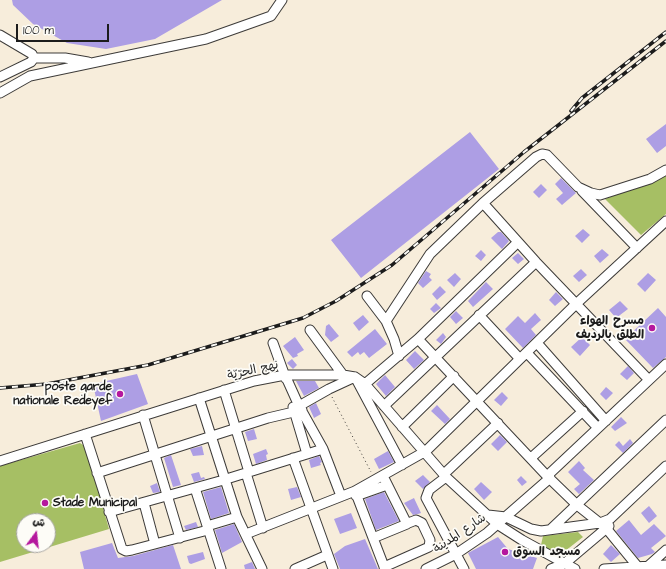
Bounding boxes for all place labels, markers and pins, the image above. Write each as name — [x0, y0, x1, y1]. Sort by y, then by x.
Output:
place label: مسرح الهواء الطلق بالرديف — [576, 314, 644, 342]
marker: مسرح الهواء الطلق بالرديف — [647, 323, 657, 333]
place label: poste garde nationale Redeyef — [13, 380, 112, 408]
marker: poste garde nationale Redeyef — [115, 389, 125, 399]
place label: Stade Municipal — [53, 496, 137, 510]
marker: Stade Municipal — [40, 498, 50, 508]
place label: مسجد السوق — [513, 545, 580, 559]
marker: مسجد السوق — [500, 547, 510, 557]

